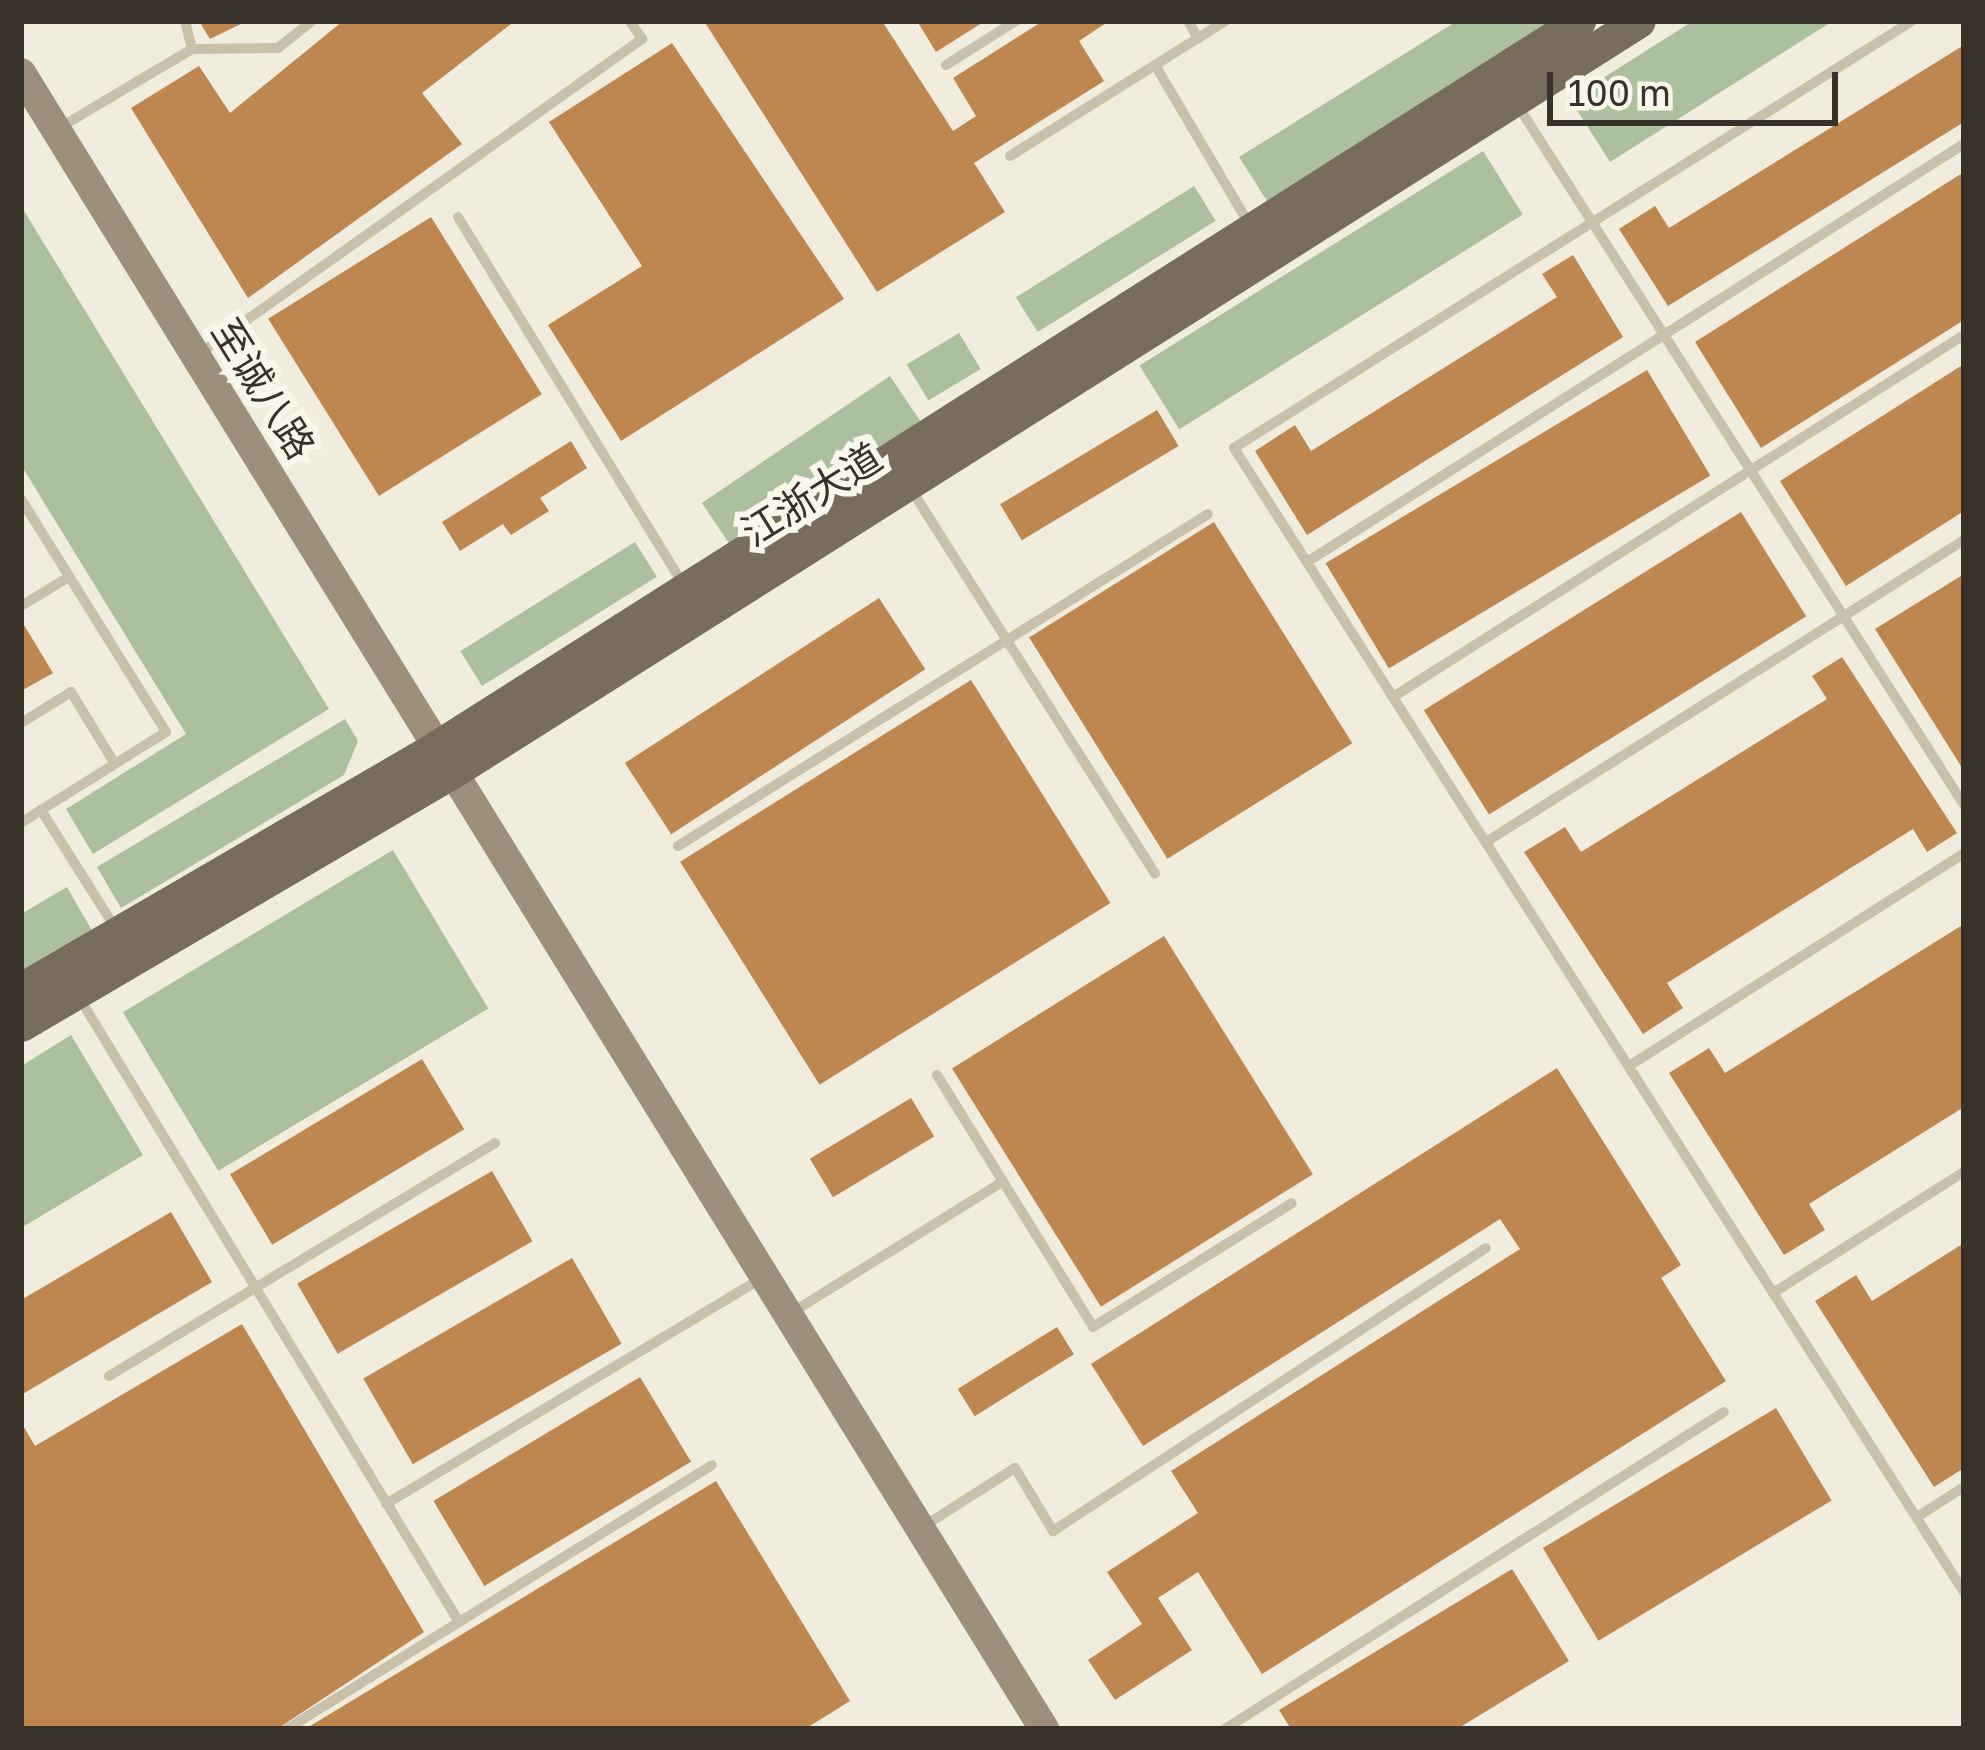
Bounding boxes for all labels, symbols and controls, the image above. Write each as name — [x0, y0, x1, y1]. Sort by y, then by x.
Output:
scale bar — [1553, 48, 1844, 122]
text: 100 m — [1568, 71, 1671, 114]
street label: 至诚八路 — [202, 310, 324, 468]
street label: 江浙大道 — [733, 434, 891, 556]

